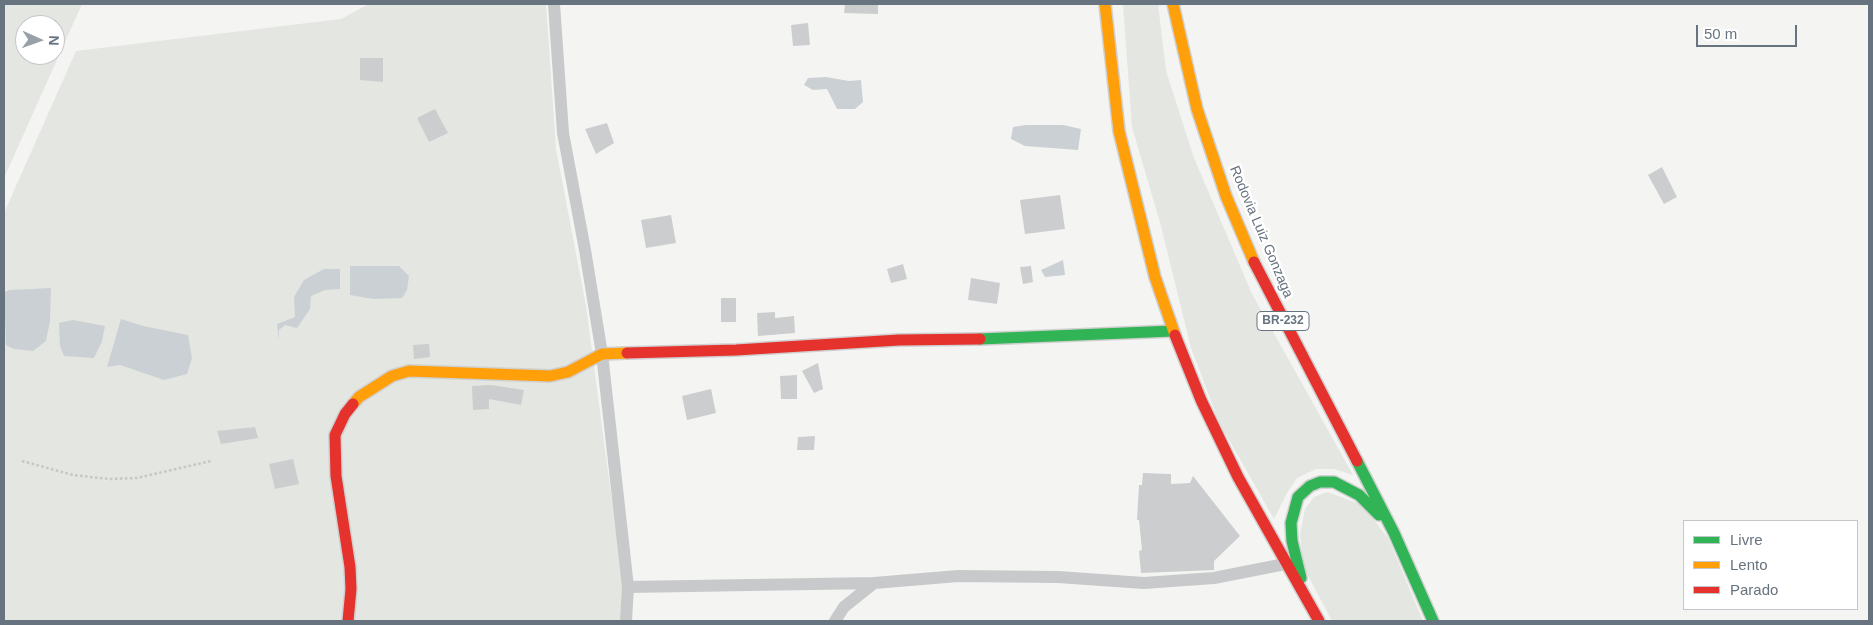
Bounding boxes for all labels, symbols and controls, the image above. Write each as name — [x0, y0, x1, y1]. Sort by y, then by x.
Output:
north arrow — [15, 15, 65, 65]
scale bar — [1698, 15, 1799, 47]
text: 50 m — [1704, 25, 1737, 42]
text: N — [46, 35, 62, 46]
street label: Rodovia Luiz Gonzaga — [1226, 164, 1296, 300]
road number: BR-232 — [1257, 312, 1309, 331]
legend — [1683, 520, 1858, 610]
text: Livre — [1730, 531, 1763, 548]
text: Lento — [1730, 556, 1768, 573]
text: Parado — [1730, 581, 1778, 598]

